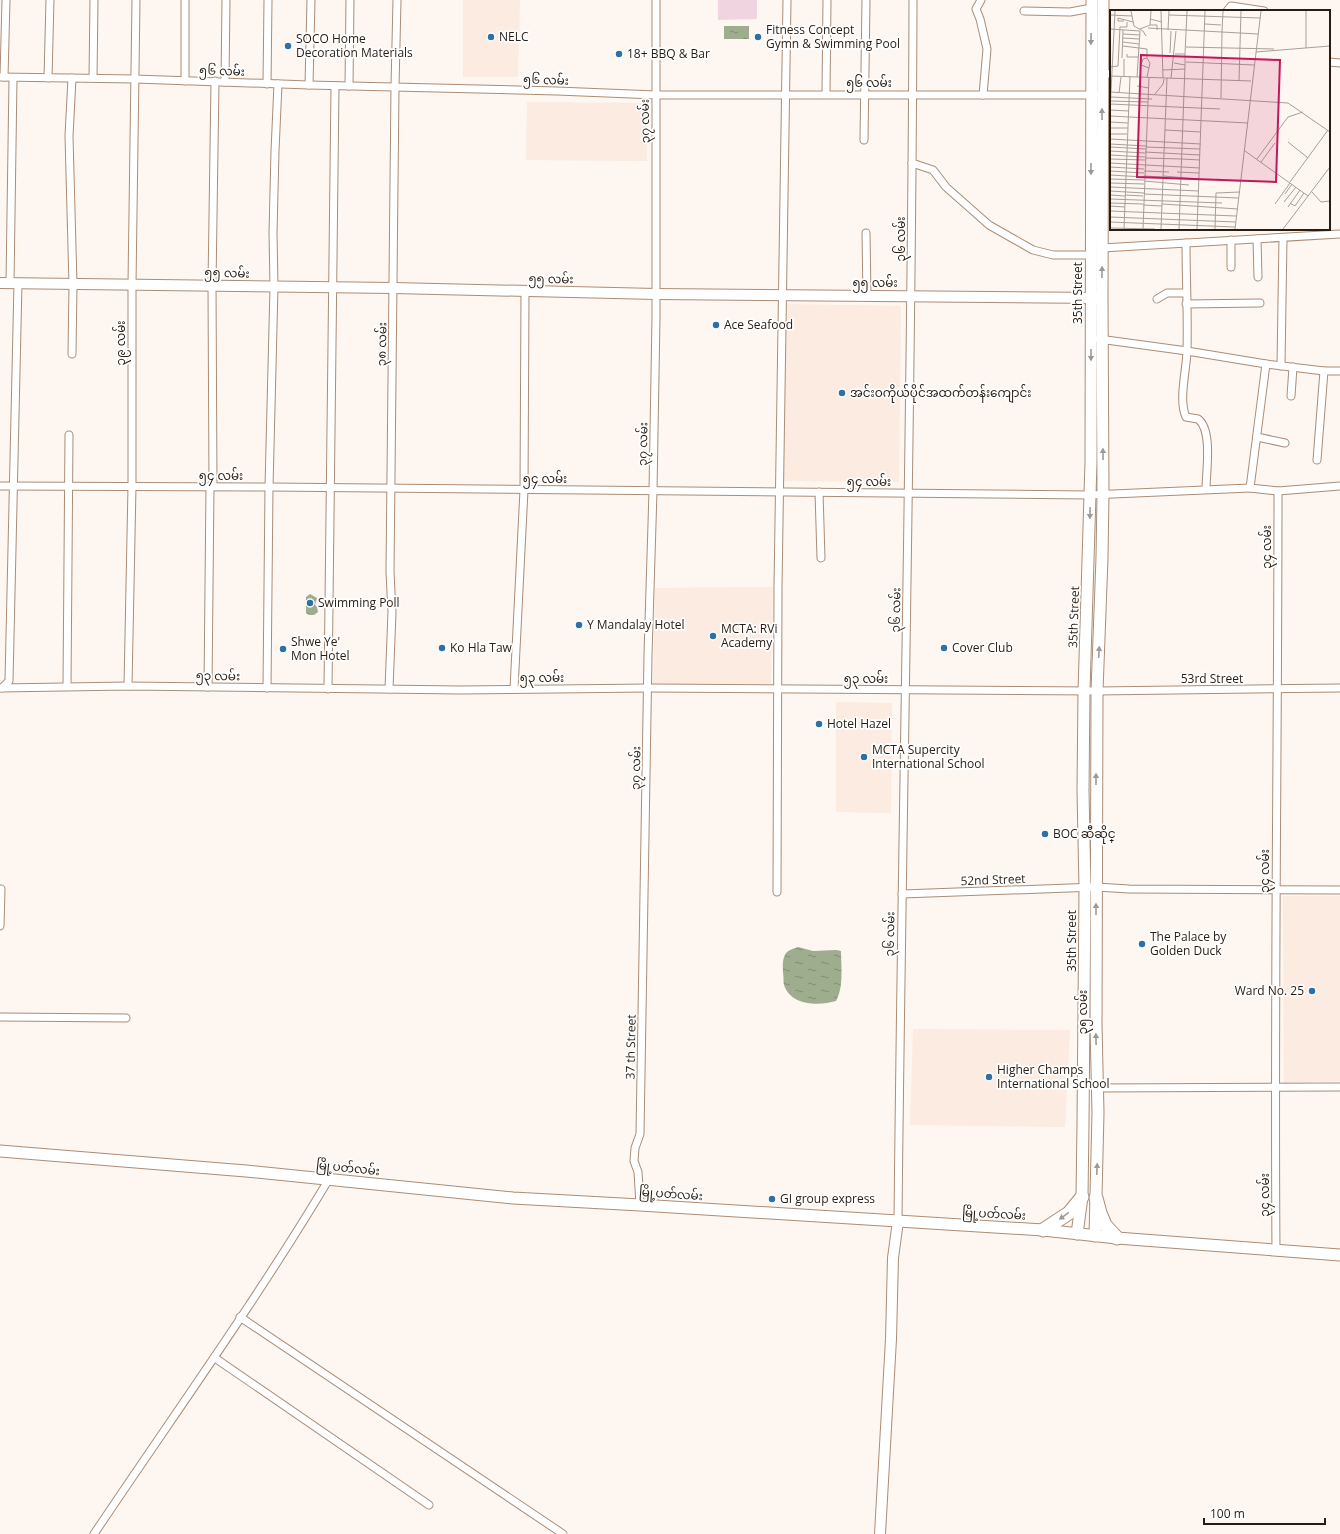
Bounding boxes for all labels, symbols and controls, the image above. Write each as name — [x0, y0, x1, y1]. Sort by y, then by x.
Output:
inset map — [1110, 10, 1330, 230]
place label: Fitness Concept Gymn & Swimming Pool — [766, 21, 900, 52]
place label: NELC — [499, 28, 529, 45]
place label: SOCO Home Decoration Materials — [296, 30, 413, 61]
marker: NELC — [486, 32, 496, 42]
marker: Fitness Concept Gymn & Swimming Pool — [753, 32, 763, 42]
one-way arrow — [1088, 33, 1095, 45]
marker: SOCO Home Decoration Materials — [283, 41, 293, 51]
place label: 18+ BBQ & Bar — [627, 45, 710, 62]
marker: 18+ BBQ & Bar — [614, 49, 624, 59]
street label: ၅၆ လမ်း — [199, 61, 245, 82]
street label: ၅၆ လမ်း — [523, 70, 569, 91]
street label: ၅၆ လမ်း — [846, 74, 892, 93]
street label: ၃၇ လမ်း — [636, 99, 655, 143]
one-way arrow — [1099, 107, 1105, 120]
one-way arrow — [1088, 163, 1094, 176]
street label: ၃၆ လမ်း — [892, 217, 911, 261]
street label: 35th Street — [1069, 262, 1086, 324]
street label: ၅၅ လမ်း — [204, 263, 250, 284]
one-way arrow — [1099, 265, 1105, 278]
street label: ၅၅ လမ်း — [528, 270, 574, 289]
street label: ၅၅ လမ်း — [852, 274, 898, 293]
place label: Ace Seafood — [724, 316, 793, 333]
marker: Ace Seafood — [711, 320, 721, 330]
street label: ၃၉ လမ်း — [112, 321, 131, 365]
street label: ၃၈ လမ်း — [373, 322, 392, 366]
one-way arrow — [1088, 349, 1094, 362]
place label: အင်းဝကိုယ်ပိုင်အထက်တန်းကျောင်း — [850, 384, 1031, 403]
marker: အင်းဝကိုယ်ပိုင်အထက်တန်းကျောင်း — [837, 388, 847, 398]
street label: ၃၇ လမ်း — [634, 422, 653, 466]
one-way arrow — [1100, 447, 1106, 460]
street label: ၅၄ လမ်း — [199, 467, 243, 486]
street label: ၅၄ လမ်း — [523, 470, 567, 489]
street label: ၅၄ လမ်း — [847, 473, 891, 492]
one-way arrow — [1086, 507, 1093, 519]
street label: ၃၄ လမ်း — [1258, 525, 1277, 569]
street label: 35th Street — [1064, 586, 1083, 648]
street label: ၃၆ လမ်း — [887, 587, 906, 633]
place label: Swimming Poll — [318, 594, 400, 611]
marker: Swimming Poll — [305, 598, 315, 608]
place label: Y Mandalay Hotel — [587, 616, 685, 633]
marker: Y Mandalay Hotel — [574, 620, 584, 630]
place label: MCTA: RVi Academy — [721, 620, 777, 651]
marker: MCTA: RVi Academy — [708, 631, 718, 641]
place label: Shwe Ye' Mon Hotel — [291, 633, 350, 664]
place label: Ko Hla Taw — [450, 639, 513, 656]
place label: Cover Club — [952, 639, 1013, 656]
marker: Ko Hla Taw — [437, 643, 447, 653]
marker: Cover Club — [939, 643, 949, 653]
marker: Shwe Ye' Mon Hotel — [278, 644, 288, 654]
one-way arrow — [1095, 646, 1102, 658]
street label: ၅၃ လမ်း — [196, 667, 240, 686]
street label: ၅၃ လမ်း — [520, 669, 564, 688]
street label: ၅၃ လမ်း — [844, 670, 888, 689]
street label: 53rd Street — [1181, 670, 1243, 687]
place label: Hotel Hazel — [827, 715, 891, 732]
marker: Hotel Hazel — [814, 719, 824, 729]
place label: MCTA Supercity International School — [872, 741, 985, 772]
street label: ၃၇ လမ်း — [627, 746, 646, 790]
marker: MCTA Supercity International School — [859, 752, 869, 762]
one-way arrow — [1093, 772, 1099, 785]
place label: BOC ဆီဆိုင္ — [1053, 825, 1116, 844]
marker: BOC ဆီဆိုင္ — [1040, 829, 1050, 839]
street label: ၃၄ လမ်း — [1256, 849, 1275, 893]
street label: 52nd Street — [960, 870, 1026, 889]
one-way arrow — [1093, 902, 1099, 915]
street label: 35th Street — [1063, 910, 1080, 972]
street label: ၃၆ လမ်း — [881, 911, 900, 957]
place label: The Palace by Golden Duck — [1150, 928, 1227, 959]
marker: The Palace by Golden Duck — [1137, 939, 1147, 949]
place label: Ward No. 25 — [1235, 982, 1304, 999]
marker: Ward No. 25 — [1307, 986, 1317, 996]
street label: ၃၅ လမ်း — [1074, 990, 1093, 1034]
street label: 37 th Street — [621, 1014, 640, 1080]
one-way arrow — [1093, 1032, 1099, 1045]
place label: Higher Champs International School — [997, 1061, 1110, 1092]
marker: Higher Champs International School — [984, 1072, 994, 1082]
street label: မြို့ပတ်လမ်း — [315, 1156, 381, 1181]
one-way arrow — [1093, 1163, 1100, 1175]
street label: ၃၄ လမ်း — [1256, 1173, 1275, 1217]
street label: မြို့ပတ်လမ်း — [638, 1183, 703, 1206]
place label: GI group express — [780, 1190, 875, 1207]
marker: GI group express — [767, 1194, 777, 1204]
street label: မြို့ပတ်လမ်း — [962, 1203, 1026, 1226]
one-way arrow — [1059, 1211, 1070, 1220]
scale bar — [1204, 1500, 1325, 1526]
text: 100 m — [1210, 1505, 1245, 1522]

